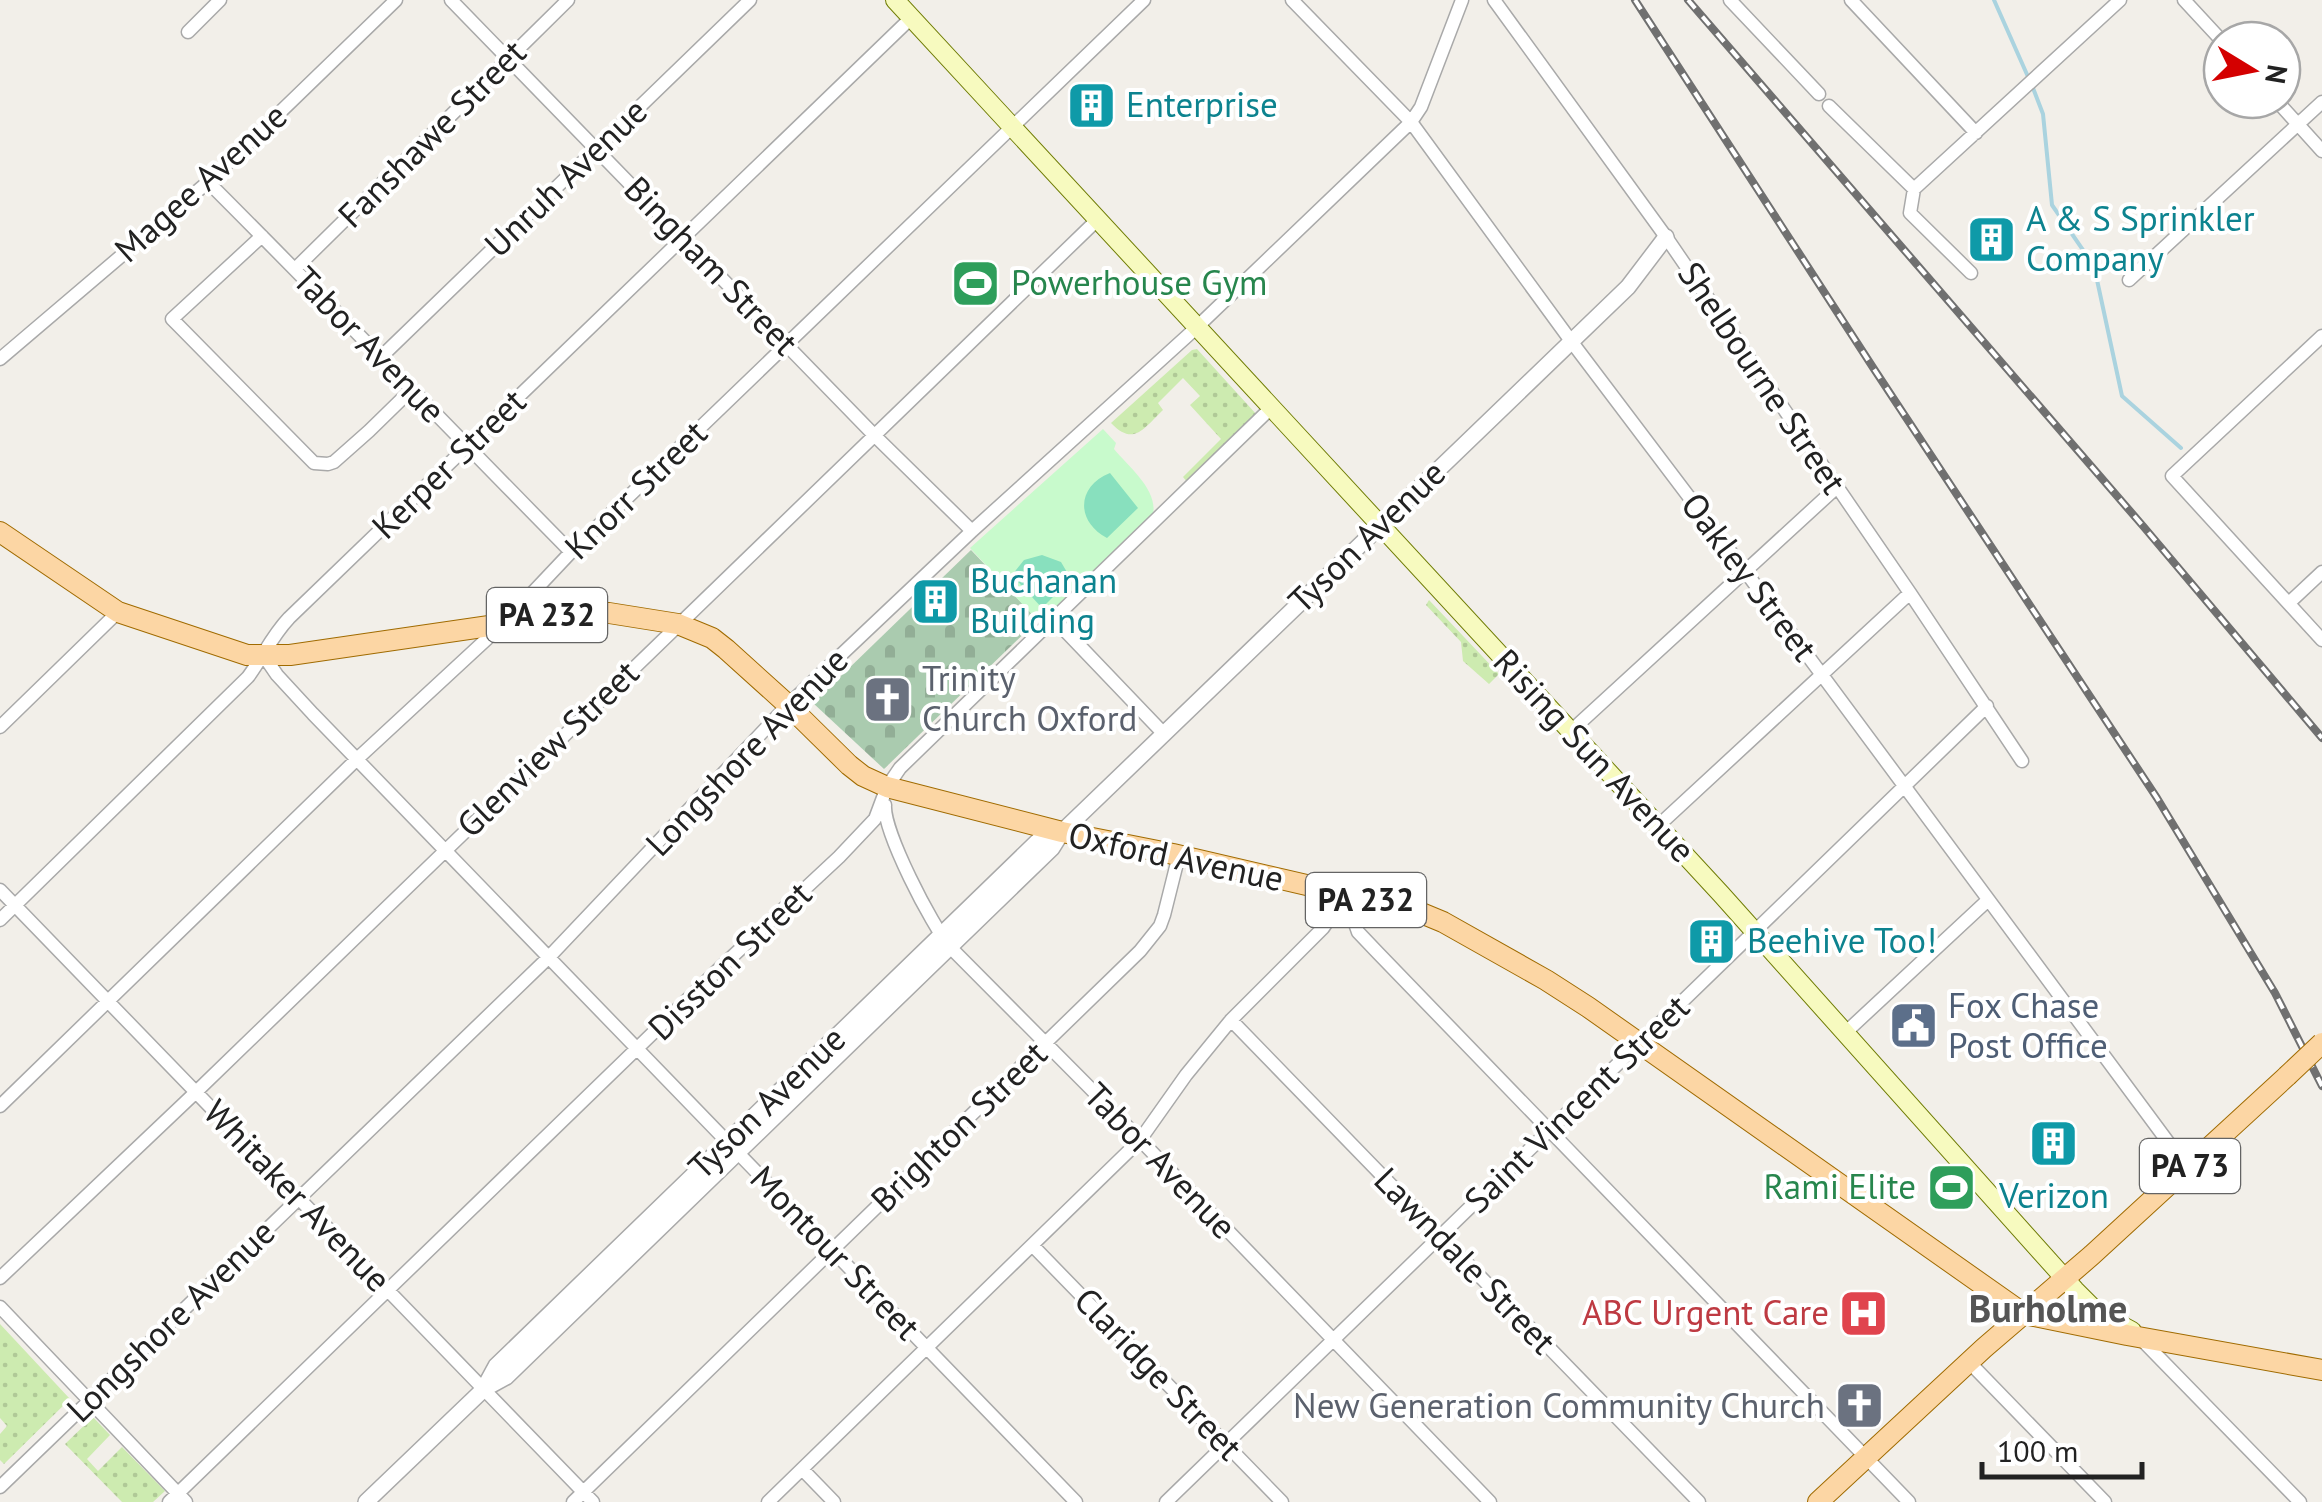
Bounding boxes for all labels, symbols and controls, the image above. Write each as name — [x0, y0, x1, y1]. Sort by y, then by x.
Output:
north arrow — [2202, 20, 2302, 120]
street label: Fanshawe Street — [327, 29, 535, 237]
text: N — [2257, 62, 2297, 87]
building icon: Enterprise — [1065, 79, 1117, 131]
place label: Enterprise — [1126, 81, 1278, 127]
street label: Unruh Avenue — [474, 88, 657, 267]
street label: Magee Avenue — [104, 93, 296, 272]
street label: Bingham Street — [615, 166, 809, 365]
place label: A & S Sprinkler Company — [2026, 195, 2255, 281]
building icon: A & S Sprinkler Company — [1965, 213, 2017, 265]
street label: Shelbourne Street — [1668, 253, 1857, 502]
street label: Tabor Avenue — [284, 256, 456, 432]
sports icon: Powerhouse Gym — [950, 257, 1002, 309]
place label: Powerhouse Gym — [1011, 259, 1267, 305]
street label: Kerper Street — [362, 378, 535, 548]
street label: Knorr Street — [554, 410, 716, 569]
street label: Tyson Avenue — [1278, 450, 1455, 623]
street label: Oakley Street — [1672, 483, 1828, 670]
place label: Buchanan Building — [970, 557, 1117, 643]
building icon: Buchanan Building — [909, 575, 961, 627]
road number: PA 232 — [487, 588, 607, 642]
street label: Longshore Avenue — [635, 637, 858, 865]
street label: Rising Sun Avenue — [1484, 639, 1706, 872]
street label: Glenview Street — [447, 650, 648, 847]
place label: Trinity Church Oxford — [922, 655, 1137, 741]
church icon: Trinity Church Oxford — [861, 673, 913, 725]
street label: Oxford Avenue — [1064, 811, 1288, 901]
street label: Disston Street — [638, 871, 821, 1050]
road number: PA 232 — [1306, 873, 1426, 927]
building icon: Beehive Too! — [1686, 915, 1738, 967]
place label: Beehive Too! — [1747, 917, 1937, 963]
place label: Fox Chase Post Office — [1948, 982, 2108, 1068]
street label: Saint Vincent Street — [1454, 984, 1699, 1222]
public building icon: Fox Chase Post Office — [1887, 1000, 1939, 1052]
street label: Tyson Avenue — [678, 1016, 855, 1189]
street label: Brighton Street — [860, 1031, 1056, 1222]
street label: Tabor Avenue — [1075, 1072, 1247, 1248]
street label: Whitaker Avenue — [194, 1089, 401, 1301]
building icon: Verizon — [2028, 1118, 2080, 1170]
road number: PA 73 — [2140, 1139, 2240, 1193]
street label: Montour Street — [741, 1155, 931, 1349]
street label: Lawndale Street — [1365, 1157, 1567, 1364]
sports icon: Rami Elite — [1925, 1161, 1977, 1213]
place label: Rami Elite — [1763, 1163, 1916, 1209]
place label: Verizon — [1998, 1172, 2109, 1218]
street label: Longshore Avenue — [56, 1209, 284, 1432]
street label: Claridge Street — [1065, 1277, 1253, 1470]
district label: Burholme — [1969, 1283, 2127, 1332]
hospital icon: ABC Urgent Care — [1838, 1287, 1890, 1339]
place label: ABC Urgent Care — [1582, 1289, 1829, 1335]
church icon: New Generation Community Church — [1834, 1380, 1886, 1432]
place label: New Generation Community Church — [1293, 1382, 1825, 1428]
scale bar — [1982, 1417, 2142, 1479]
text: 100 m — [1997, 1431, 2078, 1470]

